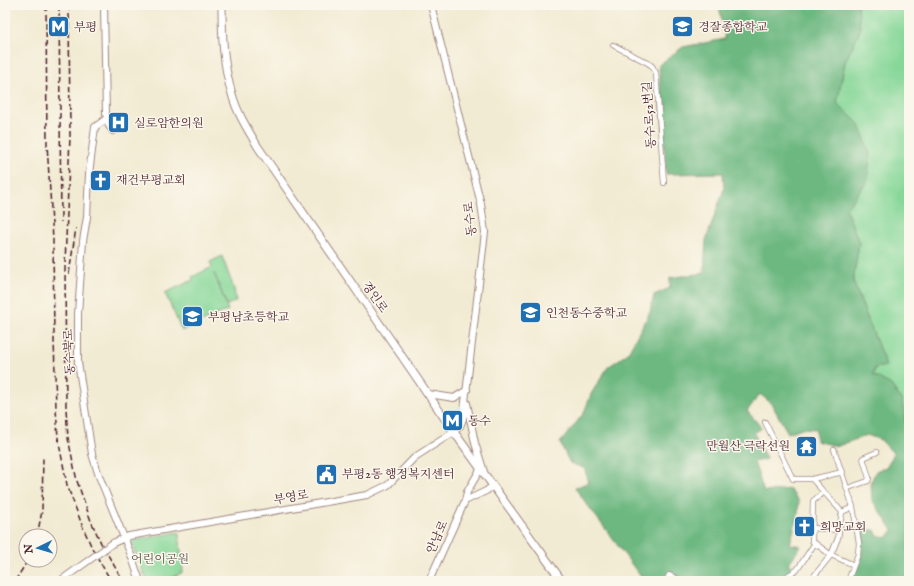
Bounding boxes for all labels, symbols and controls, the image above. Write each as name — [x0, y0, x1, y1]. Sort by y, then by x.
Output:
metro station icon: 부평 — [45, 14, 71, 40]
school or university icon: 경잘종합학교 — [670, 14, 696, 40]
place label: 부평 — [74, 20, 97, 35]
place label: 경잘종합학교 — [698, 20, 768, 35]
street label: 동수로52번길 — [640, 81, 659, 149]
hospital icon: 실로암한의원 — [105, 110, 131, 136]
place label: 실로암한의원 — [134, 116, 204, 131]
church icon: 재건부평교회 — [88, 167, 114, 193]
place label: 재건부평교회 — [116, 173, 186, 188]
street label: 동수로 — [461, 200, 480, 237]
street label: 경인로 — [358, 279, 391, 316]
school or university icon: 인천동수중학교 — [518, 300, 544, 326]
school or university icon: 부평남초등학교 — [180, 304, 206, 330]
place label: 인천동수중학교 — [546, 306, 628, 321]
place label: 부평남초등학교 — [208, 310, 290, 325]
street label: 동수북로 — [61, 328, 78, 376]
metro station icon: 동수 — [440, 408, 466, 434]
place label: 동수 — [468, 414, 492, 429]
temple icon: 만월산 극락선원 — [793, 433, 819, 459]
place label: 만월산 극락선원 — [706, 439, 790, 454]
public building icon: 부평2동 행정복지센터 — [314, 461, 340, 487]
place label: 부평2동 행정복지센터 — [342, 467, 455, 482]
street label: 부영로 — [273, 487, 310, 508]
church icon: 희망교회 — [791, 514, 817, 540]
street label: 안남로 — [424, 518, 452, 556]
place label: 희망교회 — [820, 520, 866, 535]
north arrow — [18, 528, 58, 568]
text: N — [22, 543, 37, 555]
park label: 어린이공원 — [131, 552, 189, 567]

